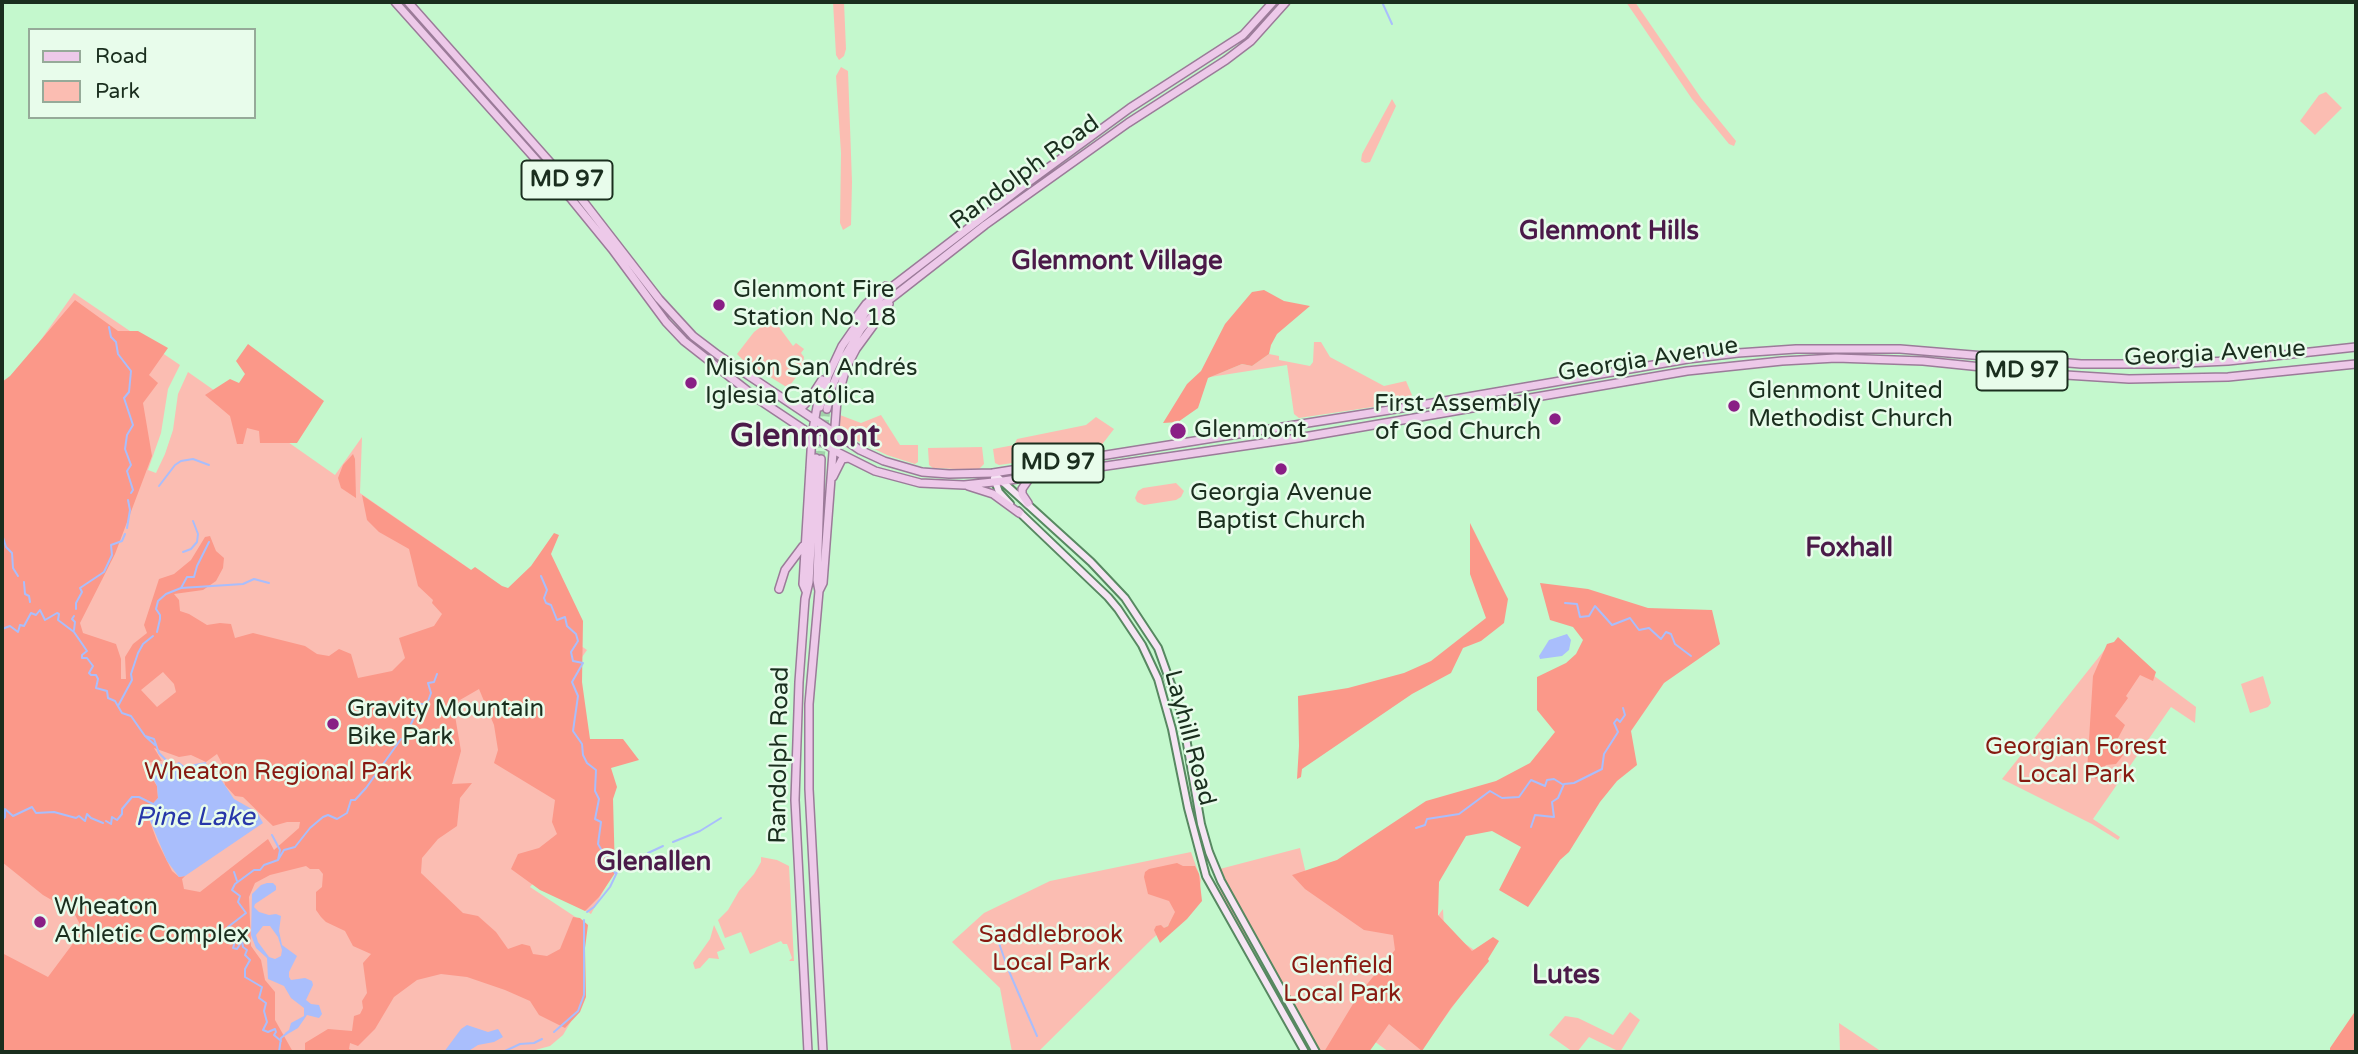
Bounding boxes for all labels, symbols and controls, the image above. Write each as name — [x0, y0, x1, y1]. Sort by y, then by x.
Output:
legend — [28, 28, 256, 119]
text: Road — [95, 44, 148, 69]
text: Park — [95, 79, 140, 104]
street label: Randolph Road — [945, 109, 1105, 237]
road number: MD 97 — [522, 160, 612, 200]
district label: Glenmont Hills — [1519, 216, 1699, 248]
district label: Glenmont Village — [1011, 246, 1223, 278]
place label: Glenmont Fire Station No. 18 — [733, 277, 896, 333]
marker: Glenmont Fire Station No. 18 — [711, 297, 727, 313]
street label: Georgia Avenue — [1556, 332, 1740, 388]
street label: Georgia Avenue — [2123, 335, 2307, 373]
road number: MD 97 — [1976, 352, 2068, 390]
place label: Misión San Andrés Iglesia Católica — [705, 355, 917, 411]
marker: Misión San Andrés Iglesia Católica — [683, 375, 699, 391]
place label: Glenmont United Methodist Church — [1748, 378, 1953, 434]
place label: First Assembly of God Church — [1374, 391, 1541, 447]
marker: Glenmont United Methodist Church — [1726, 398, 1742, 414]
marker: First Assembly of God Church — [1547, 411, 1563, 427]
place label: Glenmont — [1194, 417, 1306, 445]
district label: Glenmont — [730, 419, 880, 457]
marker: Glenmont — [1168, 421, 1188, 441]
road number: MD 97 — [1012, 444, 1104, 482]
marker: Georgia Avenue Baptist Church — [1273, 461, 1289, 477]
place label: Georgia Avenue Baptist Church — [1190, 480, 1372, 536]
district label: Foxhall — [1805, 533, 1893, 565]
street label: Randolph Road — [764, 666, 796, 844]
street label: Layhill Road — [1157, 667, 1221, 809]
place label: Gravity Mountain Bike Park — [347, 696, 544, 752]
marker: Gravity Mountain Bike Park — [325, 716, 341, 732]
park label: Georgian Forest Local Park — [1985, 734, 2167, 790]
park label: Wheaton Regional Park — [144, 759, 412, 787]
water label: Pine Lake — [135, 802, 255, 834]
district label: Glenallen — [597, 847, 711, 879]
place label: Wheaton Athletic Complex — [54, 894, 249, 950]
marker: Wheaton Athletic Complex — [32, 914, 48, 930]
park label: Saddlebrook Local Park — [979, 922, 1123, 978]
park label: Glenfield Local Park — [1283, 953, 1401, 1009]
district label: Lutes — [1532, 960, 1600, 992]

